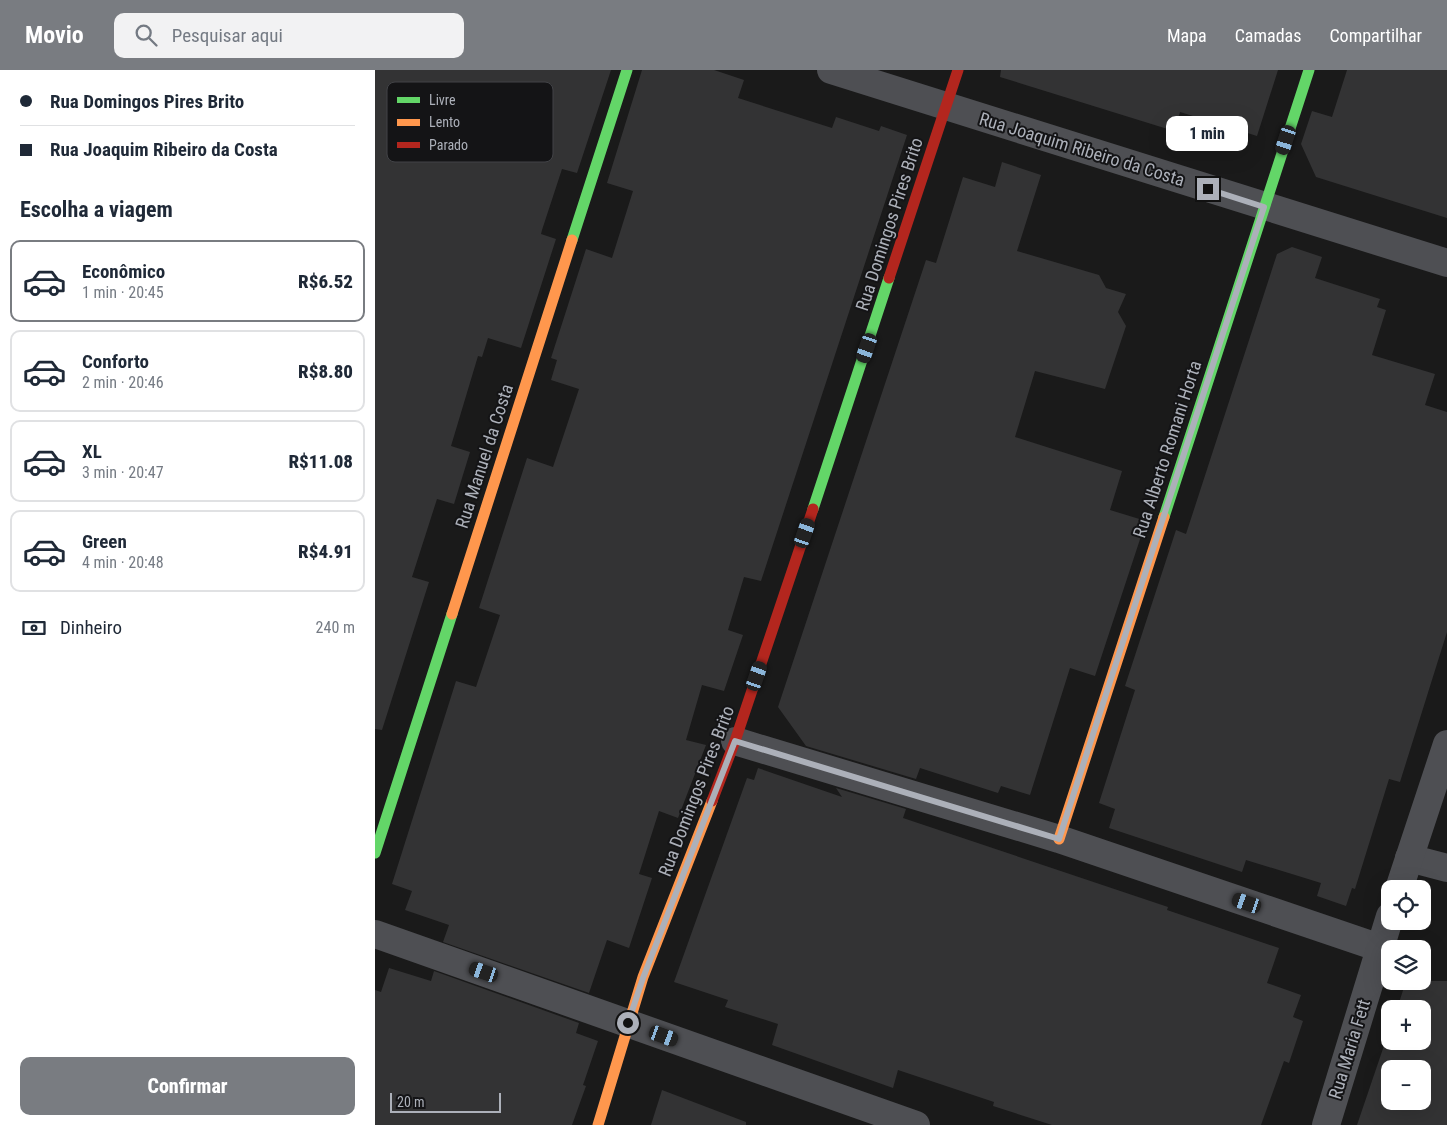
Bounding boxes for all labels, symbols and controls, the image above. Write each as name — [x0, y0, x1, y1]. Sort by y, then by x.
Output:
search box — [114, 13, 464, 58]
text: Movio — [25, 21, 84, 49]
icon: search — [132, 21, 160, 49]
text: Pesquisar aqui — [172, 24, 283, 47]
text: Mapa — [1167, 25, 1207, 46]
text: Camadas — [1235, 25, 1301, 46]
text: Compartilhar — [1329, 25, 1422, 46]
legend — [387, 82, 553, 162]
text: Rua Domingos Pires Brito — [50, 90, 244, 113]
text: Livre — [429, 92, 456, 108]
street label: Rua Joaquim Ribeiro da Costa — [977, 108, 1187, 190]
text: Lento — [429, 114, 460, 130]
callout: 1 min — [1167, 116, 1249, 152]
car — [1274, 123, 1297, 157]
text: 1 min — [1189, 124, 1225, 143]
street label: Rua Domingos Pires Brito — [851, 135, 927, 313]
text: Parado — [429, 137, 468, 153]
text: Rua Joaquim Ribeiro da Costa — [50, 138, 278, 161]
route end — [1197, 178, 1219, 200]
text: Escolha a viagem — [20, 197, 173, 222]
icon: car — [22, 259, 67, 304]
text: Econômico — [82, 260, 165, 283]
text: R$6.52 — [298, 270, 353, 293]
text: 1 min · 20:45 — [82, 283, 164, 302]
car — [855, 331, 878, 365]
icon: car — [22, 349, 67, 394]
text: Conforto — [82, 350, 149, 373]
street label: Rua Alberto Romani Horta — [1128, 358, 1206, 540]
text: R$8.80 — [298, 360, 353, 383]
text: 2 min · 20:46 — [82, 373, 164, 392]
street label: Rua Manuel da Costa — [451, 381, 517, 531]
icon: car — [22, 439, 67, 484]
text: XL — [82, 440, 102, 463]
text: R$11.08 — [288, 450, 353, 473]
text: 3 min · 20:47 — [82, 463, 164, 482]
car — [793, 516, 816, 550]
icon: car — [22, 529, 67, 574]
text: Green — [82, 530, 127, 553]
text: R$4.91 — [298, 540, 353, 563]
text: 4 min · 20:48 — [82, 553, 164, 572]
icon: cash — [20, 614, 48, 642]
text: Dinheiro — [60, 616, 122, 639]
text: 240 m — [316, 618, 355, 637]
car — [745, 659, 768, 693]
street label: Rua Domingos Pires Brito — [654, 703, 738, 879]
map controls — [1381, 880, 1431, 1110]
button: locate — [1381, 880, 1431, 930]
car — [1230, 891, 1263, 915]
button: layers — [1381, 940, 1431, 990]
car — [467, 960, 500, 984]
street label: Rua Maria Fett — [1324, 997, 1374, 1101]
button: + — [1381, 1000, 1431, 1050]
route start — [617, 1012, 639, 1034]
car — [647, 1024, 680, 1048]
button: Confirmar — [20, 1057, 355, 1115]
button: − — [1381, 1060, 1431, 1110]
scale bar — [390, 1090, 501, 1113]
text: 20 m — [397, 1094, 425, 1110]

